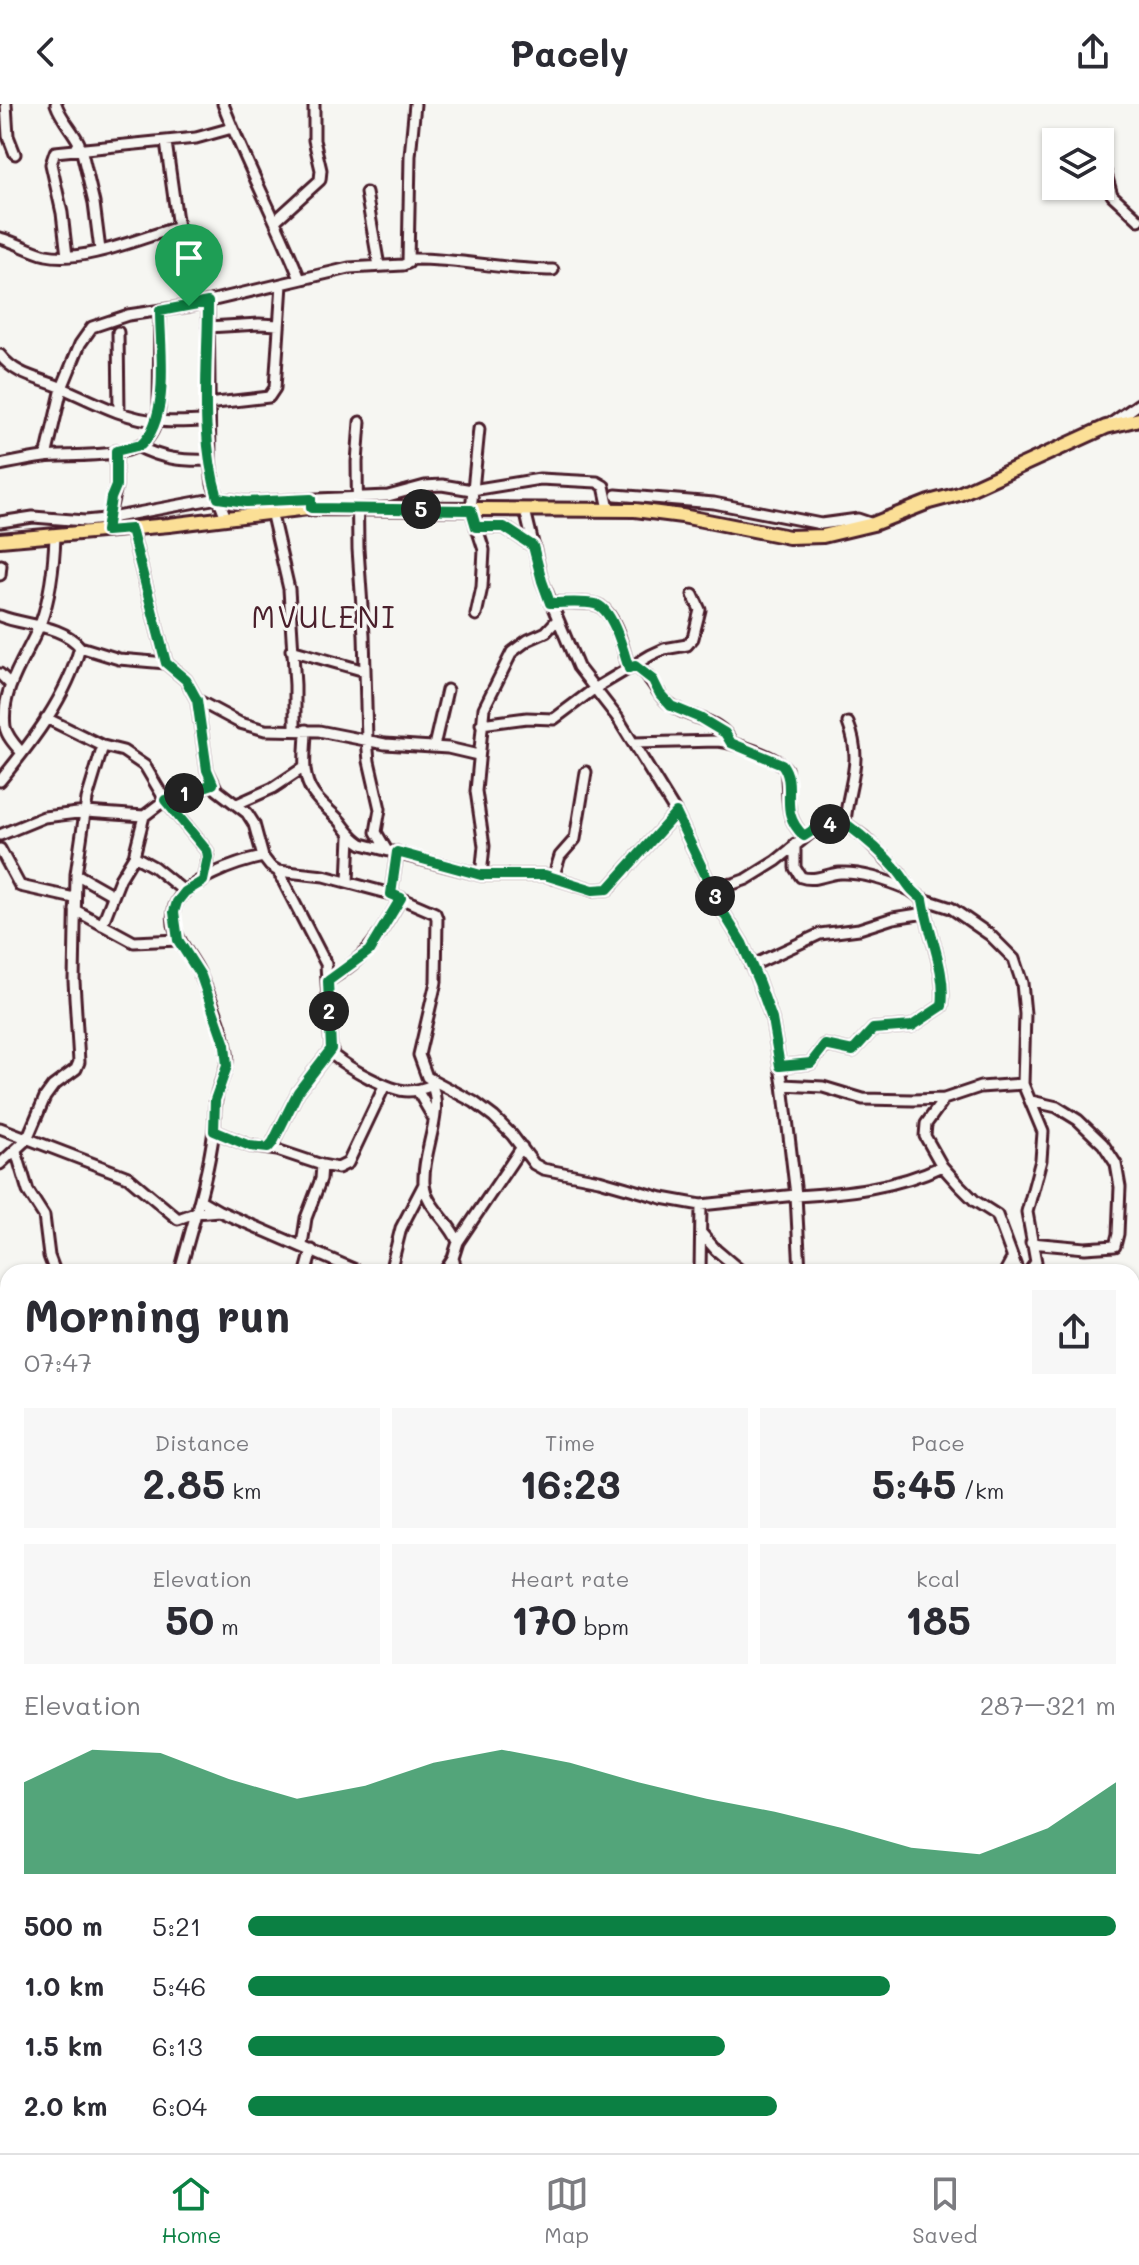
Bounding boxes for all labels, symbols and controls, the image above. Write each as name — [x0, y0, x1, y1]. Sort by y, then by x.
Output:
text: Pacely — [510, 29, 629, 76]
icon: back — [24, 30, 68, 74]
icon: share — [1071, 30, 1115, 74]
map controls — [1042, 128, 1114, 200]
button: layers — [1042, 128, 1114, 200]
pin — [155, 224, 223, 306]
icon: arrive — [167, 236, 211, 280]
pin: 5 — [401, 489, 441, 529]
text: 5 — [415, 494, 427, 523]
district label: MVULENI — [251, 596, 397, 636]
pin: 1 — [164, 773, 204, 813]
text: 1 — [179, 778, 189, 807]
pin: 4 — [810, 804, 850, 844]
text: 4 — [823, 809, 837, 838]
pin: 3 — [695, 876, 735, 916]
text: 3 — [708, 881, 722, 910]
pin: 2 — [309, 991, 349, 1031]
text: 2 — [323, 996, 335, 1025]
text: Morning run — [24, 1286, 290, 1343]
button: share — [1032, 1290, 1116, 1374]
text: 07:47 — [24, 1345, 92, 1379]
text: Distance — [155, 1428, 249, 1457]
text: Time — [545, 1428, 595, 1457]
text: Pace — [911, 1428, 965, 1457]
text: 2.85 — [142, 1457, 225, 1509]
text: 16:23 — [520, 1457, 620, 1509]
text: 5:45 — [872, 1457, 956, 1509]
text: km — [225, 1476, 262, 1505]
text: /km — [956, 1476, 1004, 1505]
text: Elevation — [153, 1564, 251, 1593]
text: Heart rate — [511, 1564, 629, 1593]
text: kcal — [916, 1564, 960, 1593]
text: 50 — [165, 1593, 214, 1645]
text: 170 — [511, 1593, 577, 1645]
text: 185 — [905, 1593, 971, 1645]
text: m — [214, 1612, 239, 1641]
text: bpm — [577, 1612, 629, 1641]
text: Elevation — [24, 1688, 141, 1722]
text: 287–321 m — [980, 1688, 1116, 1722]
text: 500 m — [24, 1909, 103, 1943]
text: 5:21 — [152, 1909, 201, 1943]
text: 1.0 km — [24, 1969, 104, 2003]
text: 5:46 — [152, 1969, 206, 2003]
text: 1.5 km — [24, 2029, 103, 2063]
text: 6:13 — [152, 2029, 203, 2063]
text: 2.0 km — [24, 2089, 107, 2123]
text: 6:04 — [152, 2089, 207, 2123]
tab: Home — [161, 2172, 221, 2249]
tab: Map — [544, 2172, 589, 2249]
tab: Saved — [912, 2172, 977, 2249]

